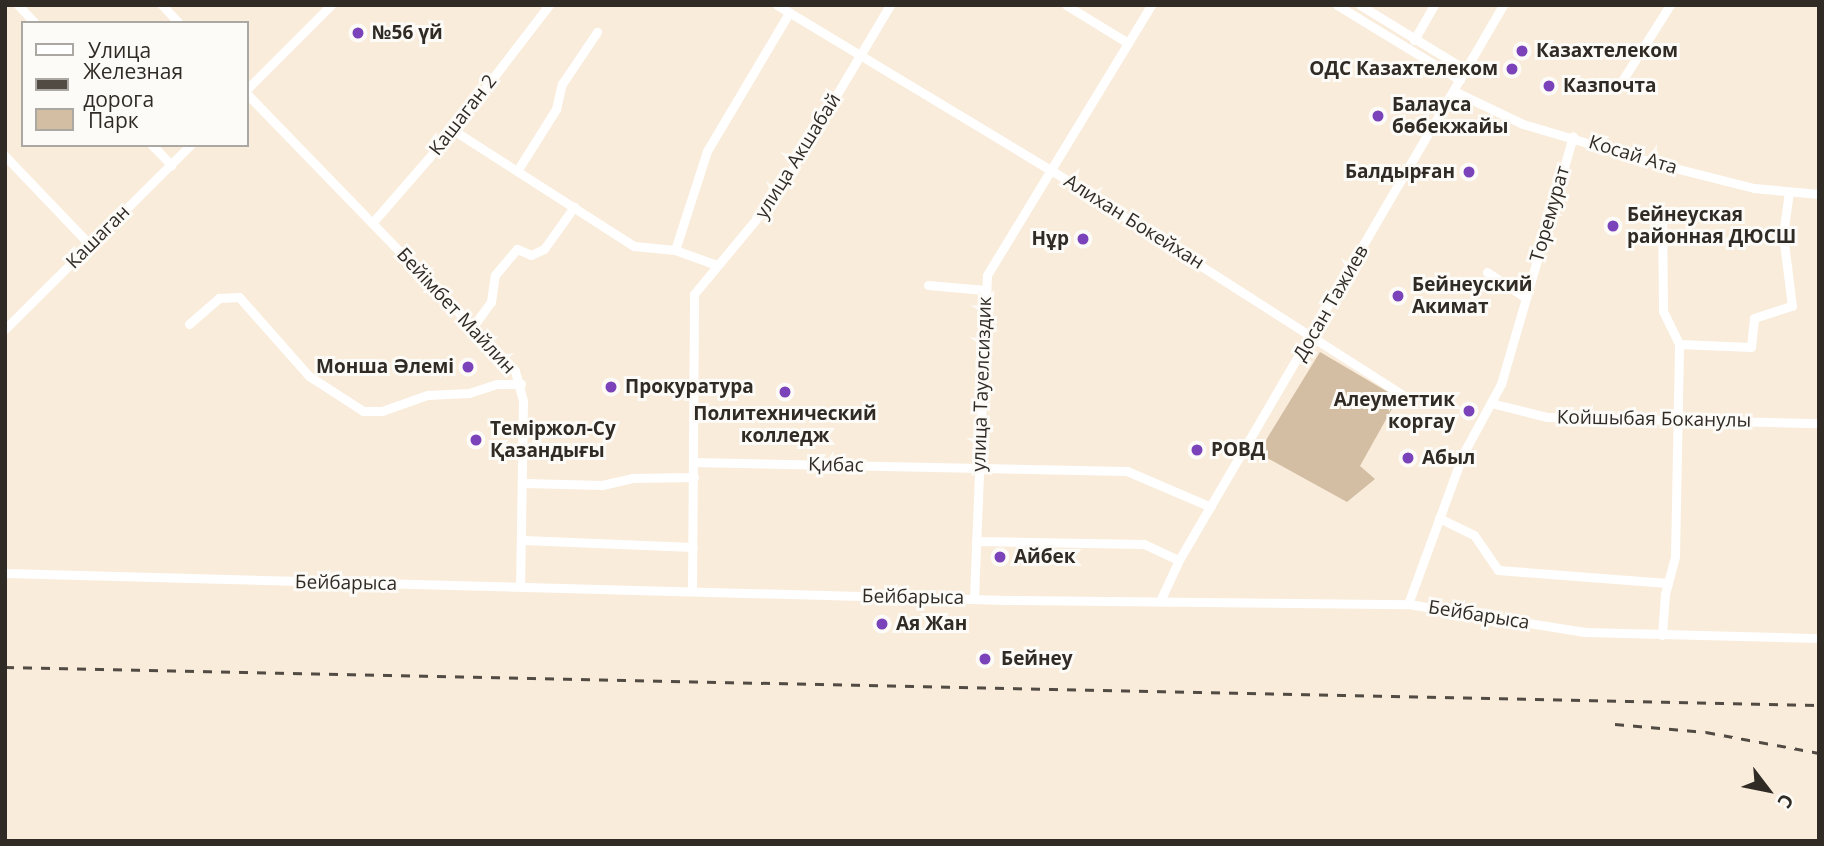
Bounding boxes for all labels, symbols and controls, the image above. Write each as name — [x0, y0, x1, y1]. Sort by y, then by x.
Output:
legend — [21, 21, 248, 147]
place label: №56 үй — [372, 22, 443, 44]
marker: №56 үй — [350, 25, 366, 41]
text: Улица — [88, 36, 151, 64]
place label: Казахтелеком — [1536, 40, 1678, 62]
marker: Казахтелеком — [1514, 43, 1530, 59]
text: Железная дорога — [83, 57, 183, 113]
place label: ОДС Казахтелеком — [1309, 58, 1498, 80]
marker: ОДС Казахтелеком — [1504, 61, 1520, 77]
street label: Кашаган 2 — [424, 70, 502, 160]
place label: Казпочта — [1563, 75, 1656, 97]
marker: Казпочта — [1541, 78, 1557, 94]
street label: улица Акшабай — [750, 89, 846, 223]
place label: Балауса бөбекжайы — [1392, 94, 1508, 138]
text: Парк — [88, 106, 139, 134]
marker: Балауса бөбекжайы — [1370, 108, 1386, 124]
street label: Косай Ата — [1586, 131, 1680, 179]
place label: Балдырған — [1345, 161, 1455, 183]
street label: Торемурат — [1525, 163, 1575, 265]
marker: Балдырған — [1461, 164, 1477, 180]
street label: Алихан Бокейхан — [1060, 170, 1208, 274]
street label: Кашаган — [62, 201, 134, 273]
place label: Бейнеуская районная ДЮСШ — [1627, 204, 1796, 248]
marker: Бейнеуская районная ДЮСШ — [1605, 218, 1621, 234]
place label: Нұр — [1032, 228, 1069, 250]
marker: Нұр — [1075, 231, 1091, 247]
street label: Досан Тажиев — [1289, 241, 1373, 365]
street label: Бейімбет Майлин — [392, 243, 520, 379]
place label: Бейнеуский Акимат — [1412, 274, 1533, 318]
marker: Бейнеуский Акимат — [1390, 288, 1406, 304]
street label: улица Тауелсиздик — [968, 296, 996, 472]
place label: Монша Әлемі — [316, 356, 454, 378]
marker: Монша Әлемі — [460, 359, 476, 375]
place label: Прокуратура — [625, 376, 754, 398]
marker: Прокуратура — [603, 379, 619, 395]
marker: Политехнический колледж — [777, 384, 793, 400]
place label: Алеуметтик коргау — [1334, 389, 1455, 433]
place label: Политехнический колледж — [693, 403, 877, 447]
marker: Алеуметтик коргау — [1461, 403, 1477, 419]
street label: Койшыбая Боканулы — [1557, 406, 1751, 432]
place label: Теміржол-Су Қазандығы — [490, 418, 616, 462]
marker: Теміржол-Су Қазандығы — [468, 432, 484, 448]
place label: РОВД — [1211, 439, 1265, 461]
marker: РОВД — [1189, 442, 1205, 458]
place label: Абыл — [1422, 447, 1475, 469]
marker: Абыл — [1400, 450, 1416, 466]
street label: Қибас — [808, 453, 864, 477]
place label: Айбек — [1014, 546, 1076, 568]
marker: Айбек — [992, 549, 1008, 565]
street label: Бейбарыса — [295, 571, 397, 595]
street label: Бейбарыса — [862, 585, 964, 609]
street label: Бейбарыса — [1427, 596, 1531, 634]
place label: Ая Жан — [896, 613, 967, 635]
marker: Ая Жан — [874, 616, 890, 632]
place label: Бейнеу — [1001, 648, 1073, 670]
marker: Бейнеу — [975, 649, 995, 669]
north arrow — [1733, 755, 1803, 825]
text: С — [1772, 789, 1800, 813]

